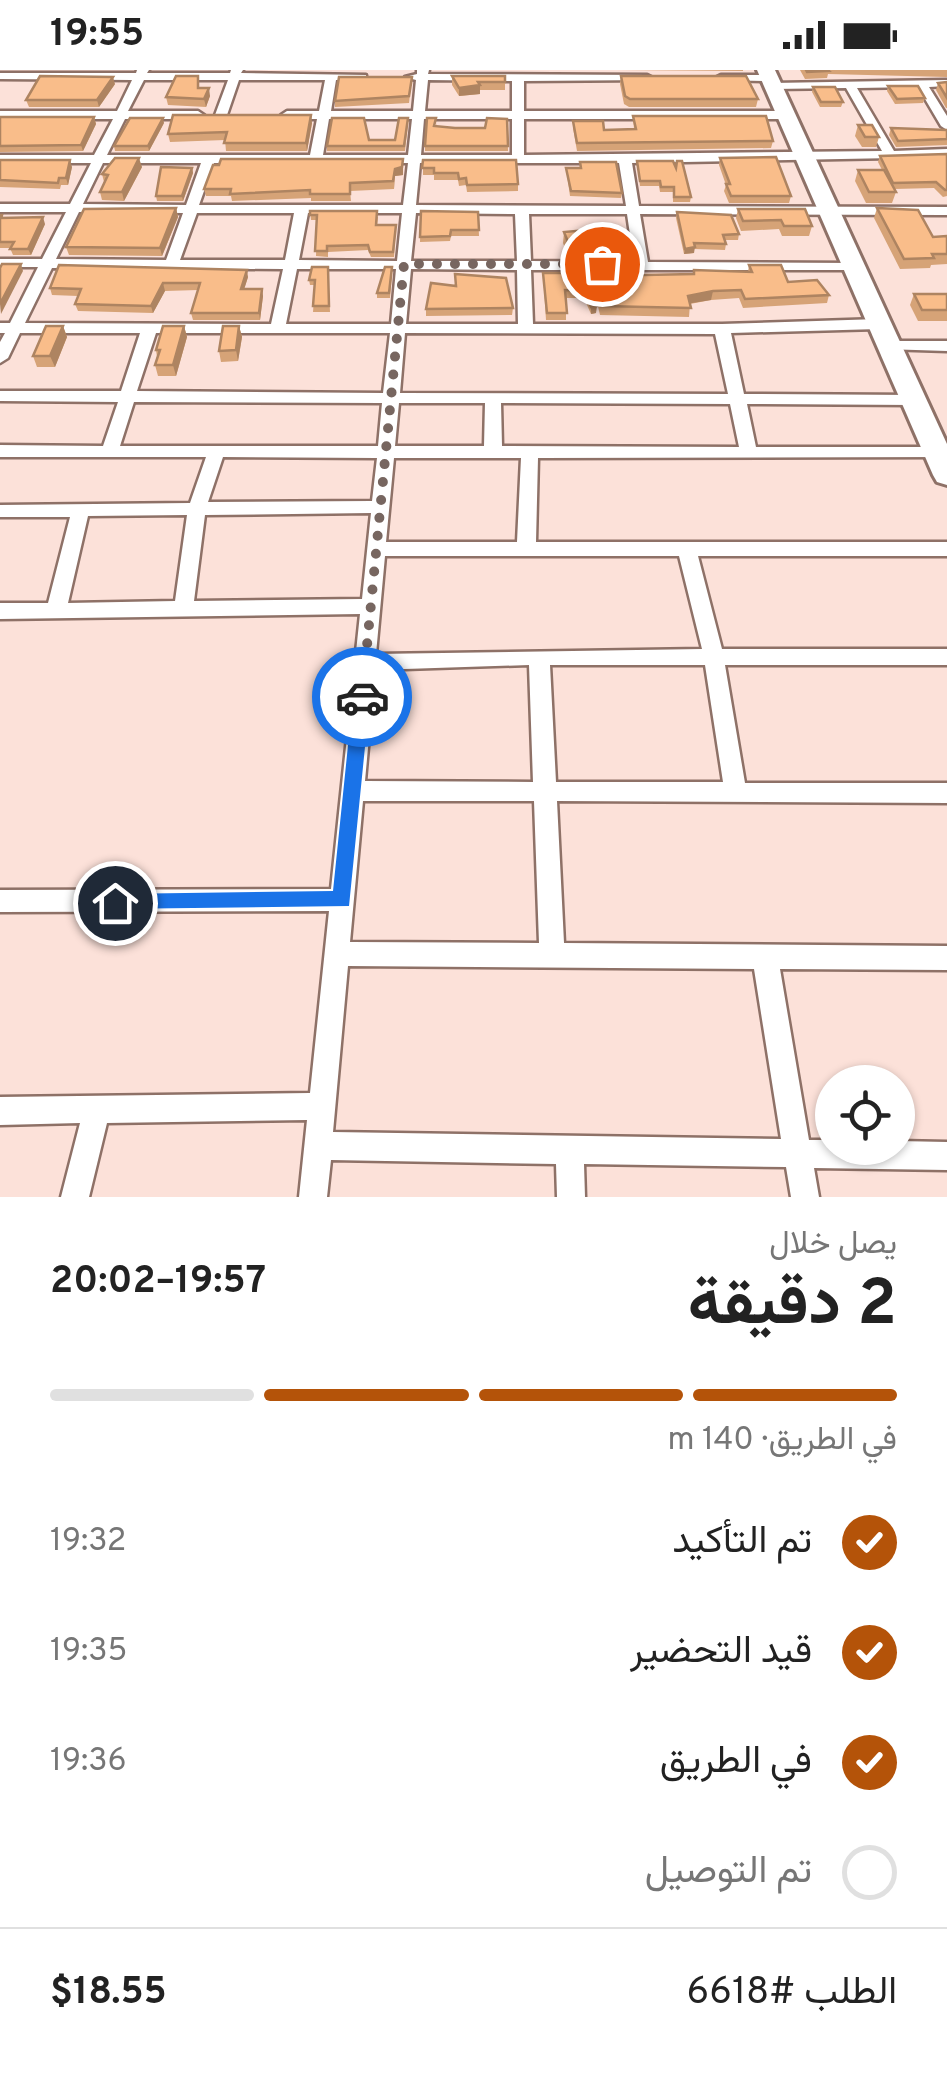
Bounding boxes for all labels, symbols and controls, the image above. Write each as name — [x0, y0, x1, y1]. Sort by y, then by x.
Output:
text: 19:55 — [50, 11, 144, 60]
pin — [560, 222, 645, 307]
icon: bag — [575, 237, 630, 292]
courier — [312, 647, 412, 747]
icon: car — [335, 670, 390, 725]
pin — [73, 861, 158, 946]
icon: home — [88, 876, 143, 931]
map controls — [815, 1065, 915, 1165]
button: locate — [815, 1065, 915, 1165]
text: يصل خلال — [769, 1225, 897, 1265]
text: 19:57–20:02 — [50, 1258, 266, 1307]
text: 2 دقيقة — [688, 1266, 897, 1348]
text: في الطريق · 140 m — [667, 1421, 897, 1461]
icon: check — [842, 1515, 897, 1570]
text: تم التأكيد — [672, 1518, 812, 1567]
text: 19:32 — [50, 1522, 126, 1562]
icon: check — [842, 1625, 897, 1680]
text: قيد التحضير — [630, 1628, 812, 1677]
text: 19:35 — [50, 1632, 127, 1672]
icon: check — [842, 1735, 897, 1790]
text: في الطريق — [660, 1738, 812, 1787]
text: 19:36 — [50, 1742, 127, 1782]
text: تم التوصيل — [645, 1848, 812, 1897]
text: $18.55 — [50, 1969, 167, 2018]
text: الطلب #6618 — [687, 1969, 897, 2018]

